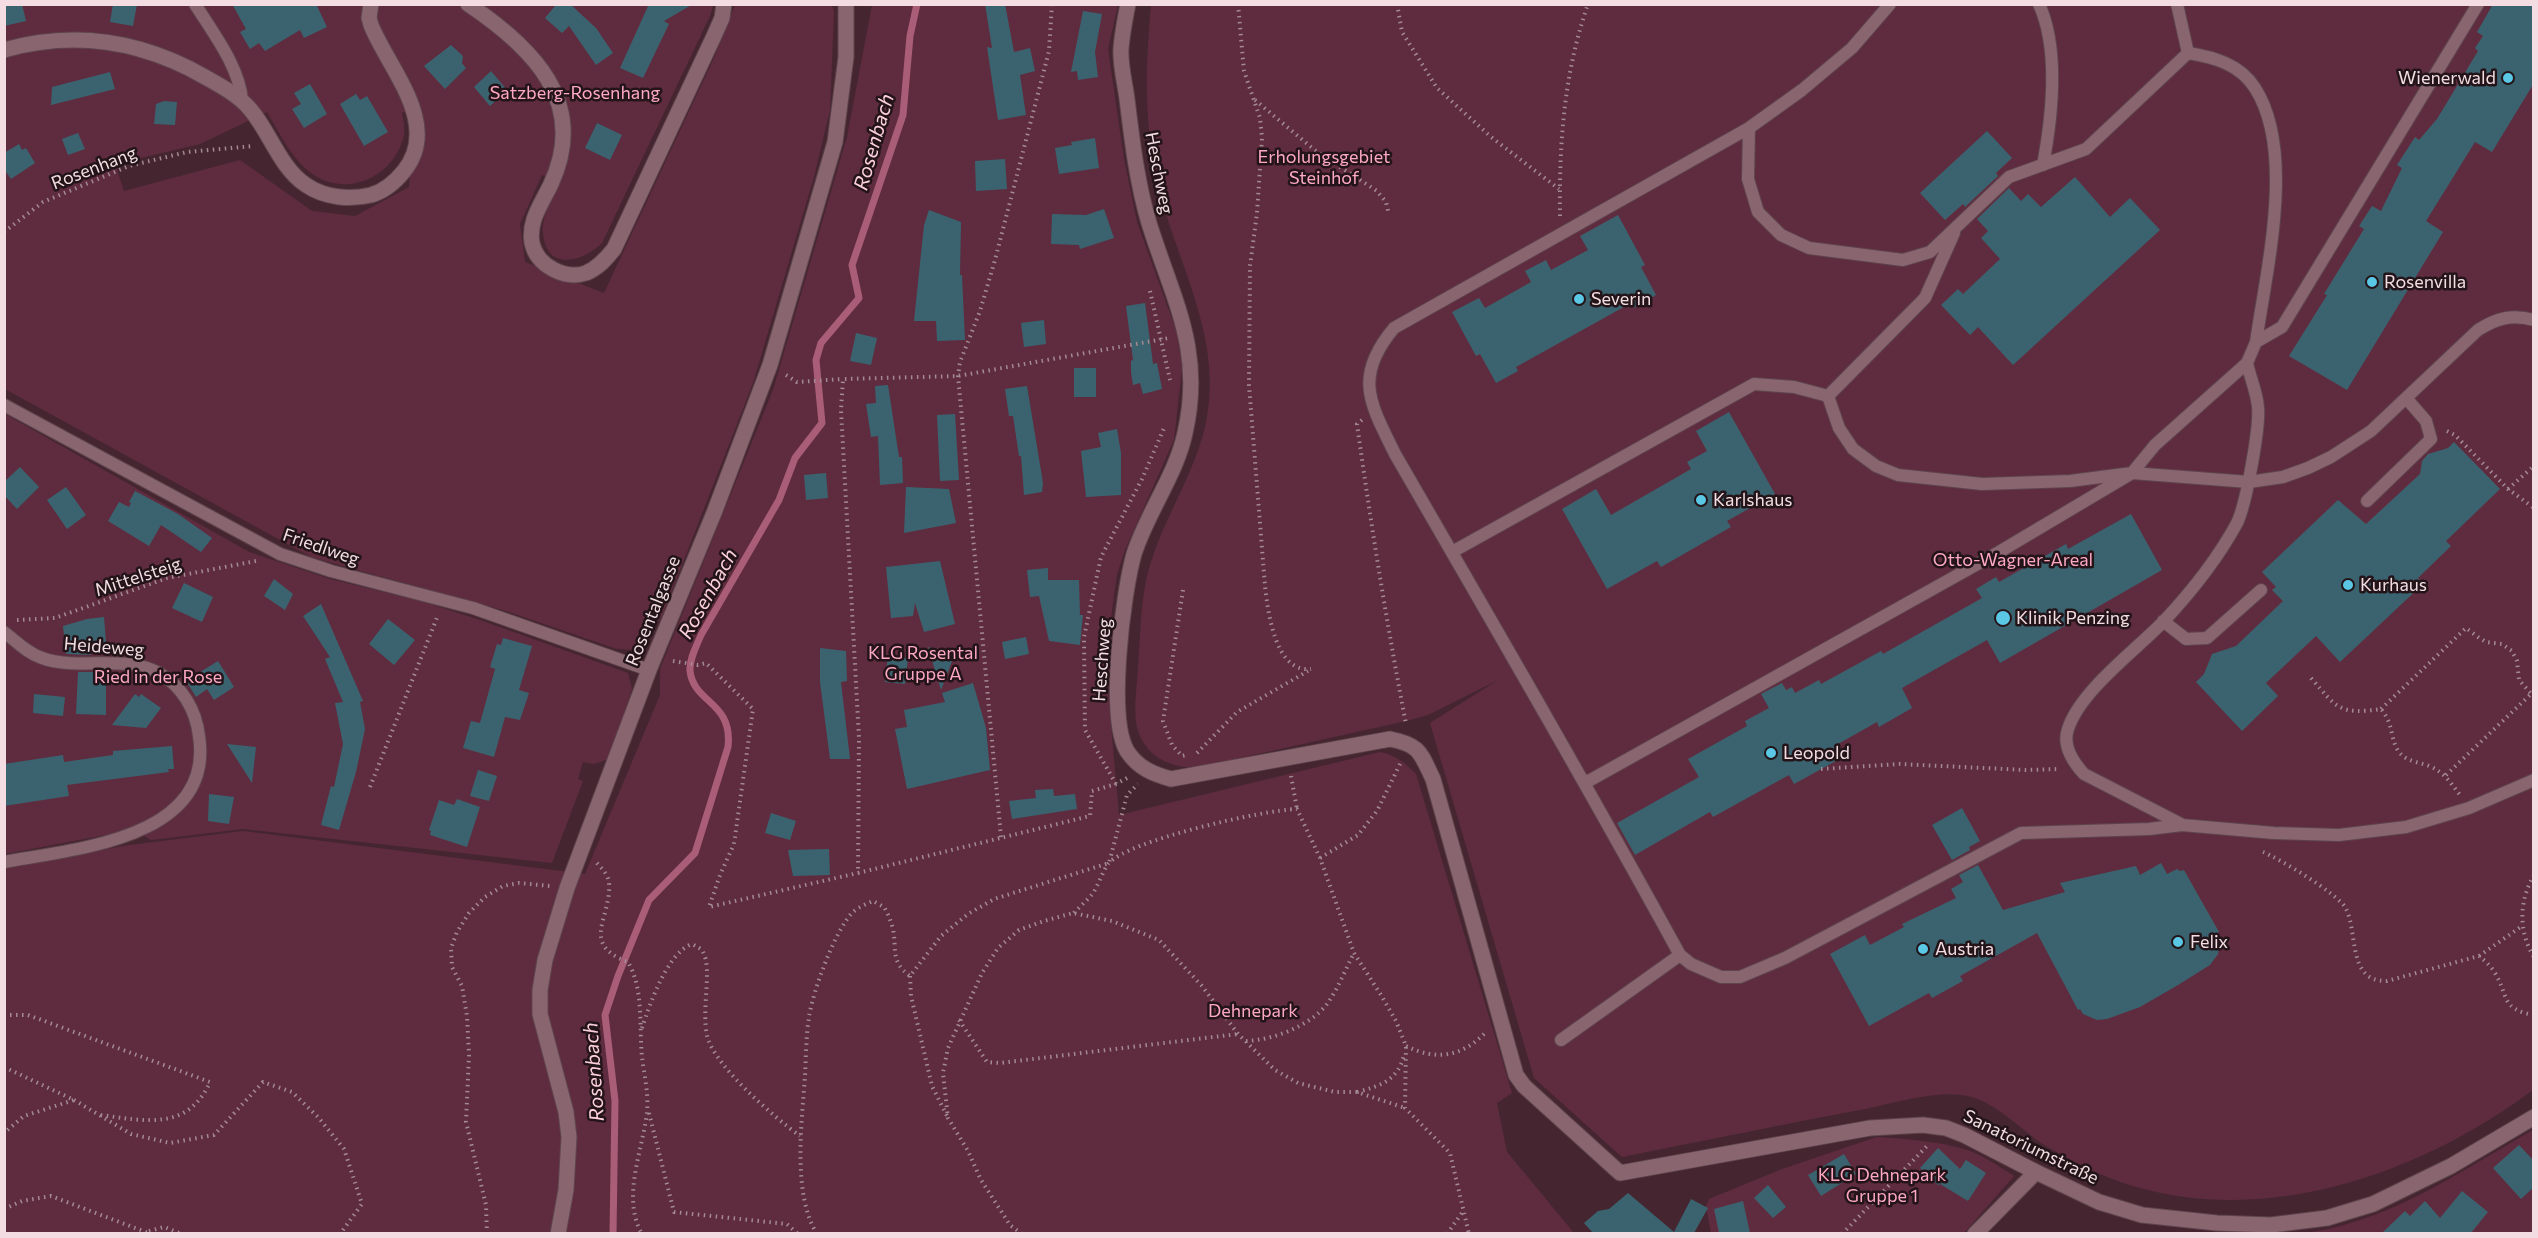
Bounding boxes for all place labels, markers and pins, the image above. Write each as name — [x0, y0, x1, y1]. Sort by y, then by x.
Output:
place label: Wienerwald — [2398, 67, 2496, 89]
marker: Wienerwald — [2501, 71, 2515, 85]
place label: Rosenvilla — [2384, 271, 2466, 293]
marker: Rosenvilla — [2365, 275, 2379, 289]
place label: Severin — [1591, 288, 1651, 310]
marker: Severin — [1572, 292, 1586, 306]
place label: Karlshaus — [1713, 489, 1792, 511]
marker: Karlshaus — [1694, 493, 1708, 507]
place label: Kurhaus — [2360, 574, 2427, 596]
marker: Kurhaus — [2341, 578, 2355, 592]
place label: Klinik Penzing — [2016, 607, 2130, 629]
marker: Klinik Penzing — [1994, 609, 2012, 627]
place label: Leopold — [1783, 742, 1850, 764]
marker: Leopold — [1764, 746, 1778, 760]
place label: Felix — [2190, 931, 2228, 953]
marker: Felix — [2171, 935, 2185, 949]
place label: Austria — [1935, 938, 1994, 960]
marker: Austria — [1916, 942, 1930, 956]

